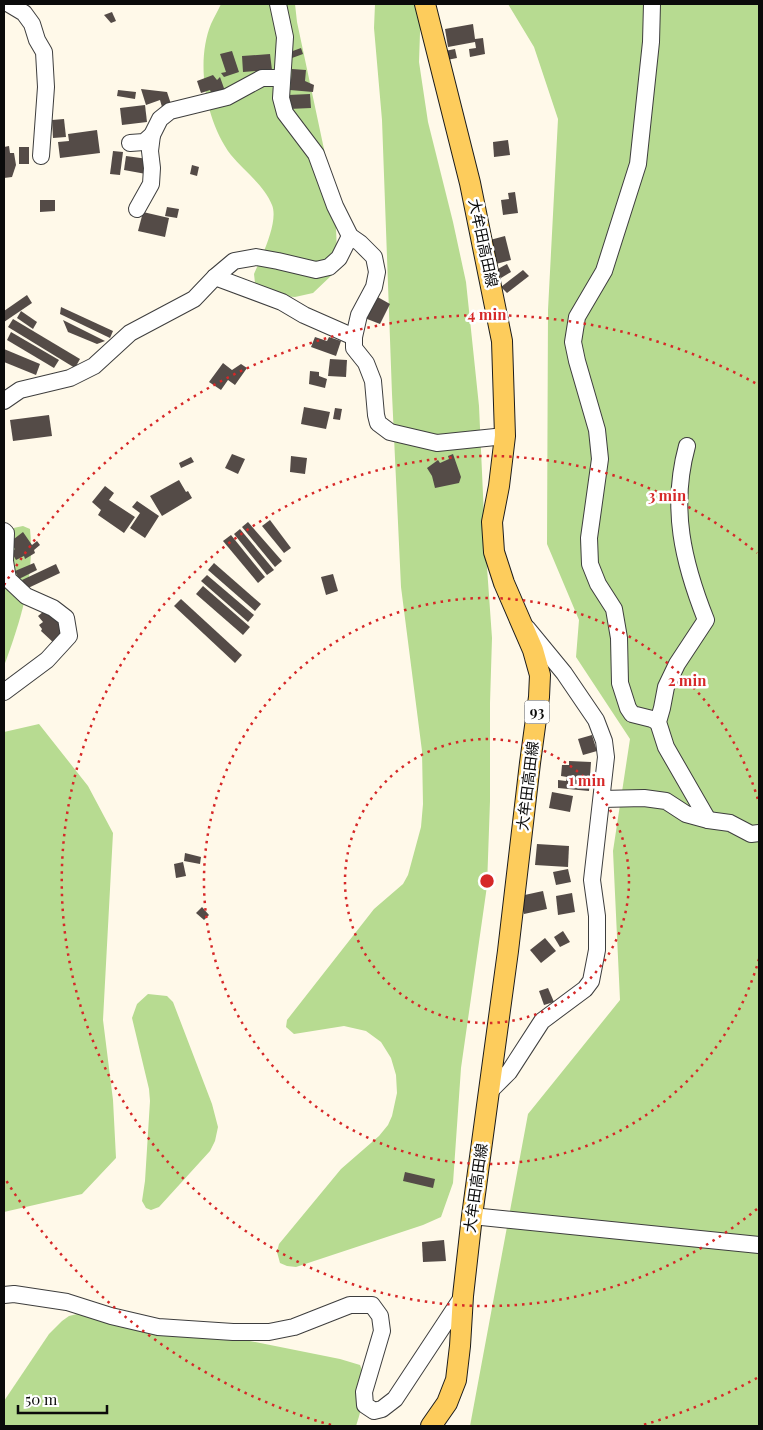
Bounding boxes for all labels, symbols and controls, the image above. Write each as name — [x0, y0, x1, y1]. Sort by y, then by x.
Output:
street label: 大牟田高田線 — [465, 197, 503, 289]
text: 4 min — [468, 304, 507, 324]
text: 3 min — [648, 485, 687, 505]
text: 2 min — [668, 670, 707, 690]
road number: 93 — [524, 700, 550, 724]
street label: 大牟田高田線 — [512, 740, 542, 832]
text: 1 min — [569, 770, 606, 790]
centre of rings — [478, 872, 496, 890]
street label: 大牟田高田線 — [459, 1142, 491, 1234]
scale bar — [18, 1382, 106, 1414]
text: 50 m — [25, 1389, 58, 1409]

